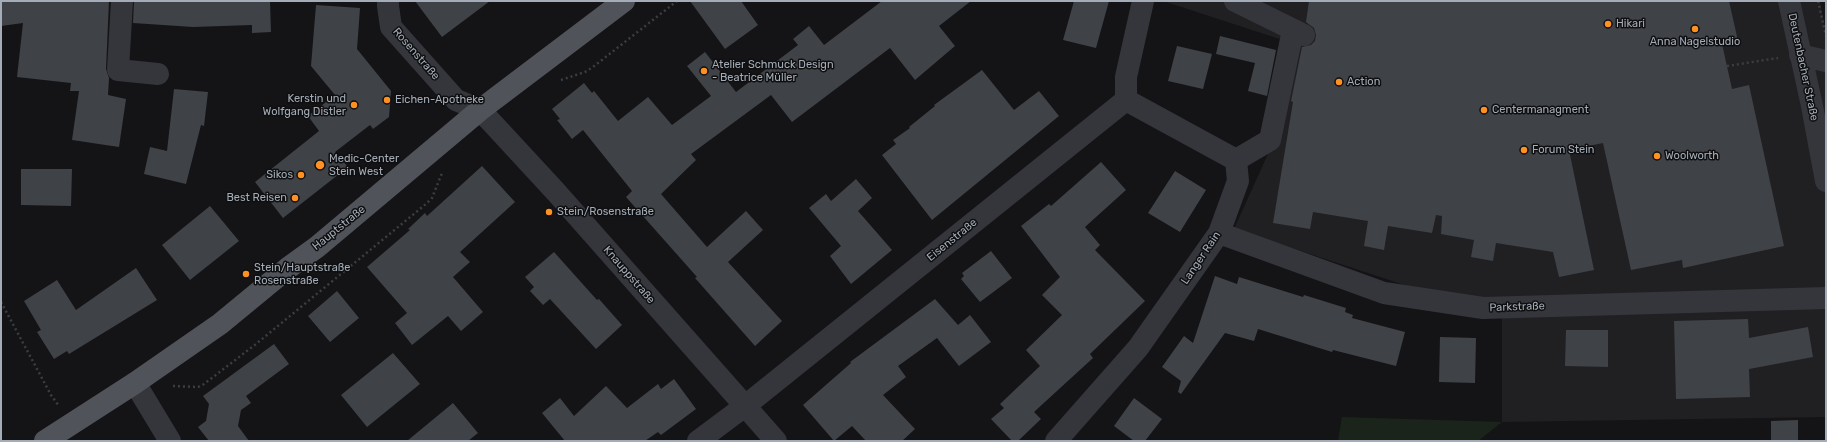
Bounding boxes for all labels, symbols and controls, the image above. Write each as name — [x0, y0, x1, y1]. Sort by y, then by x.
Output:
street label: Deutenbacher Straße — [1785, 12, 1821, 122]
place label: Hikari — [1616, 17, 1645, 31]
marker: Hikari — [1603, 19, 1613, 29]
marker: Anna Nagelstudio — [1690, 24, 1700, 34]
street label: Rosenstraße — [390, 25, 442, 83]
place label: Anna Nagelstudio — [1650, 35, 1740, 49]
place label: Atelier Schmuck Design - Beatrice Müller — [712, 58, 834, 84]
marker: Atelier Schmuck Design - Beatrice Müller — [699, 66, 709, 76]
place label: Action — [1347, 75, 1380, 89]
marker: Action — [1334, 77, 1344, 87]
place label: Kerstin und Wolfgang Distler — [263, 92, 346, 118]
place label: Eichen-Apotheke — [395, 93, 484, 107]
marker: Eichen-Apotheke — [382, 95, 392, 105]
marker: Kerstin und Wolfgang Distler — [349, 100, 359, 110]
place label: Centermanagment — [1492, 103, 1589, 117]
marker: Centermanagment — [1479, 105, 1489, 115]
place label: Forum Stein — [1532, 143, 1595, 157]
marker: Forum Stein — [1519, 145, 1529, 155]
place label: Woolworth — [1665, 149, 1719, 163]
marker: Woolworth — [1652, 151, 1662, 161]
place label: Medic-Center Stein West — [329, 152, 399, 178]
marker: Medic-Center Stein West — [314, 159, 326, 171]
place label: Sikos — [266, 168, 293, 182]
marker: Sikos — [296, 170, 306, 180]
place label: Best Reisen — [226, 191, 287, 205]
marker: Best Reisen — [290, 193, 300, 203]
street label: Hauptstraße — [310, 203, 368, 253]
place label: Stein/Rosenstraße — [557, 205, 654, 219]
marker: Stein/Rosenstraße — [544, 207, 554, 217]
street label: Eisenstraße — [924, 216, 980, 264]
street label: Langer Rain — [1178, 229, 1224, 287]
street label: Knauppstraße — [600, 244, 658, 306]
place label: Stein/Hauptstraße Rosenstraße — [254, 261, 350, 287]
marker: Stein/Hauptstraße Rosenstraße — [241, 269, 251, 279]
street label: Parkstraße — [1489, 299, 1545, 315]

